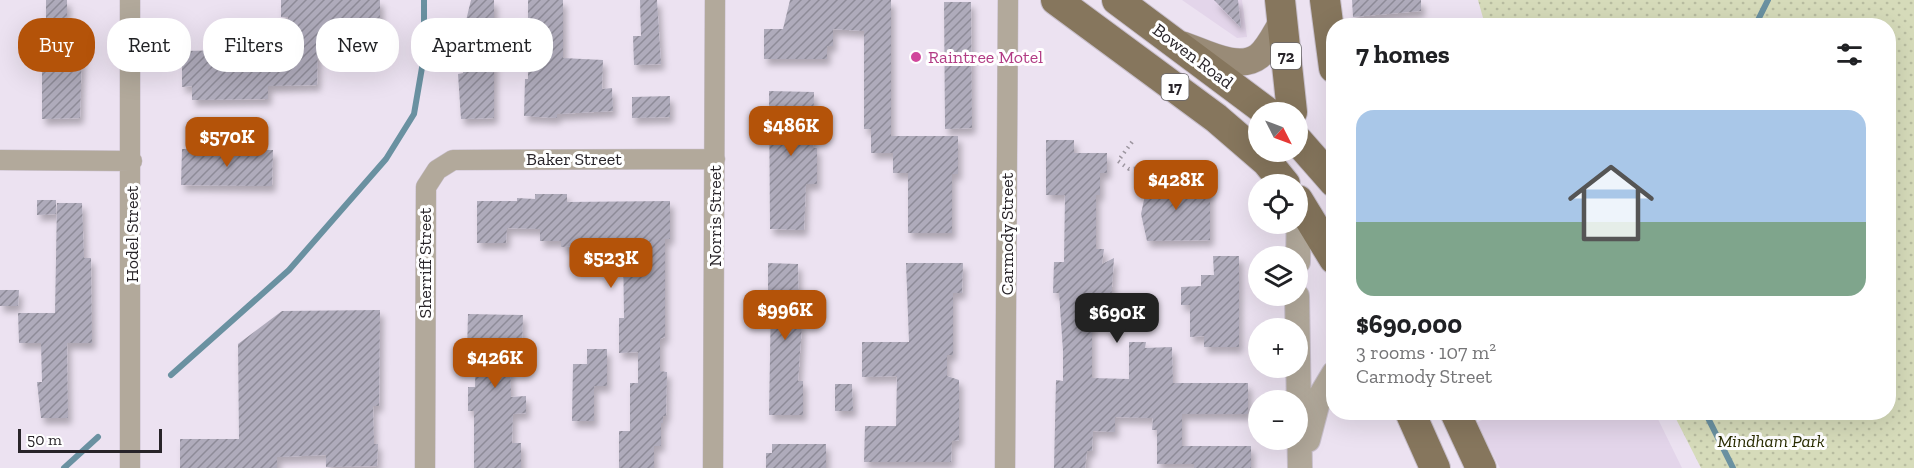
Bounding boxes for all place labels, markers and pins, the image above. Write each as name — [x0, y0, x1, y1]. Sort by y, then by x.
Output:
place label: Raintree Motel — [928, 46, 1043, 68]
marker: Raintree Motel — [909, 50, 923, 64]
pin: $486K — [749, 106, 833, 157]
pin: $570K — [185, 117, 269, 168]
pin: $428K — [1134, 160, 1218, 211]
pin: $523K — [569, 238, 653, 289]
pin: $996K — [743, 290, 827, 341]
pin: $690K — [1075, 293, 1159, 344]
pin: $426K — [453, 338, 537, 389]

